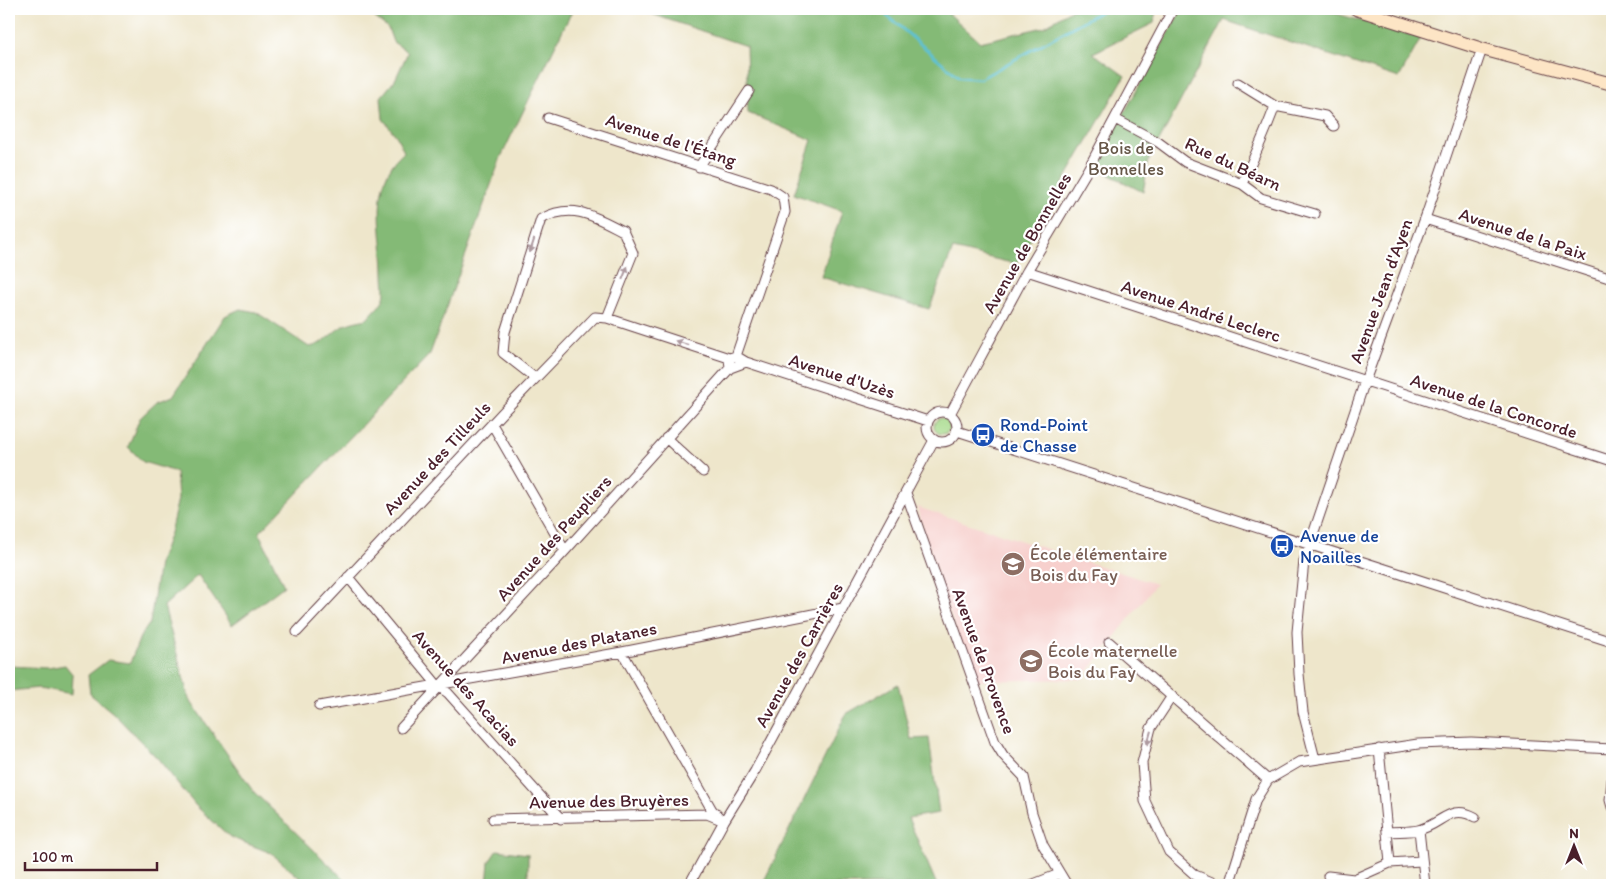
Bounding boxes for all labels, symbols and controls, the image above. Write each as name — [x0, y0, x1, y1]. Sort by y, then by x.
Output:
street label: Avenue de l'Étang — [603, 108, 740, 172]
street label: Rue du Béarn — [1181, 132, 1285, 196]
park label: Bois de Bonnelles — [1088, 137, 1164, 180]
street label: Avenue de Bonnelles — [978, 169, 1076, 317]
street label: Avenue de la Paix — [1456, 203, 1590, 265]
street label: Avenue Jean d'Ayen — [1345, 216, 1417, 366]
one-way arrow — [528, 238, 536, 253]
one-way arrow — [622, 266, 630, 280]
street label: Avenue André Leclerc — [1118, 275, 1284, 347]
one-way arrow — [675, 339, 690, 346]
street label: Avenue d'Uzès — [786, 348, 898, 404]
street label: Avenue de la Concorde — [1408, 369, 1580, 443]
street label: Avenue des Tilleuls — [379, 397, 495, 519]
place label: Rond-Point de Chasse — [1000, 414, 1088, 457]
bus stop icon: Rond-Point de Chasse — [970, 422, 996, 448]
street label: Avenue des Peupliers — [492, 470, 616, 606]
place label: Avenue de Noailles — [1300, 525, 1379, 568]
bus stop icon: Avenue de Noailles — [1269, 533, 1295, 559]
place label: École élémentaire Bois du Fay — [1030, 543, 1168, 586]
school or university icon: École élémentaire Bois du Fay — [1000, 551, 1026, 577]
street label: Avenue des Carrières — [750, 579, 848, 731]
street label: Avenue de Provence — [947, 585, 1021, 737]
street label: Avenue des Platanes — [499, 617, 659, 669]
street label: Avenue des Acacias — [408, 625, 524, 751]
place label: École maternelle Bois du Fay — [1048, 640, 1178, 683]
school or university icon: École maternelle Bois du Fay — [1018, 648, 1044, 674]
one-way arrow — [1144, 730, 1152, 745]
street label: Avenue des Bruyères — [529, 789, 689, 813]
north arrow — [1548, 822, 1598, 872]
text: N — [1569, 825, 1579, 842]
scale bar — [25, 839, 158, 871]
text: 100 m — [32, 848, 74, 866]

